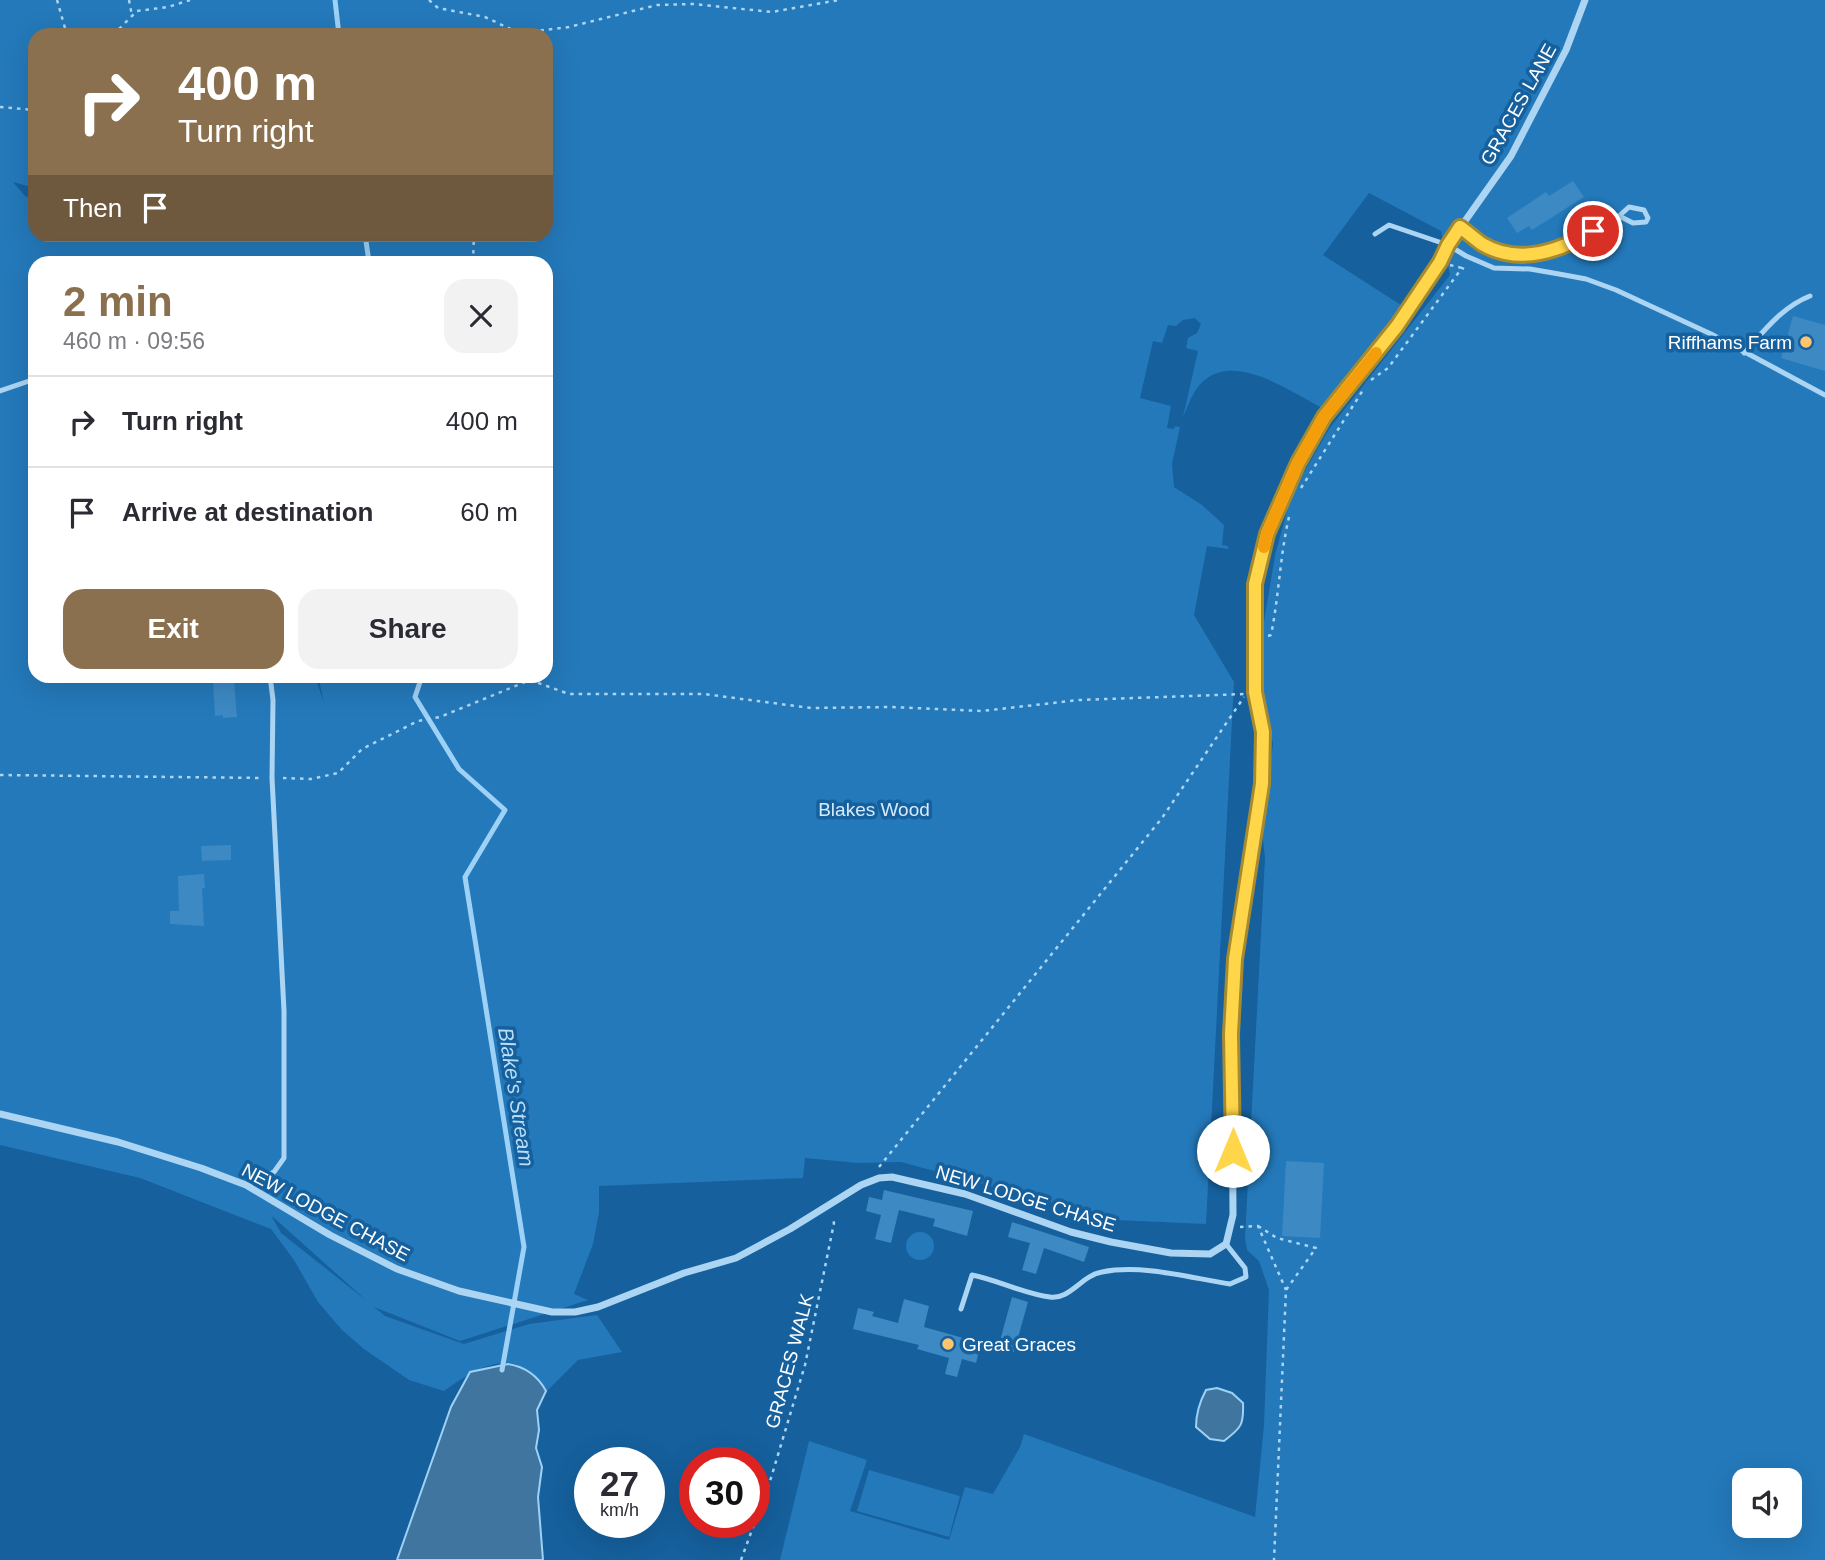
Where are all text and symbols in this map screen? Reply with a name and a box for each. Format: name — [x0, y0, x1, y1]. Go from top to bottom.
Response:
street label: GRACES LANE — [1476, 40, 1560, 168]
icon: right — [63, 56, 154, 147]
text: 400 m — [178, 56, 317, 110]
text: Turn right — [178, 113, 314, 149]
icon: arrive — [136, 189, 174, 227]
text: Then — [63, 193, 122, 223]
pin — [1563, 201, 1623, 261]
icon: arrive — [1574, 212, 1612, 250]
text: 2 min — [63, 278, 173, 325]
button: close — [444, 279, 518, 353]
text: 460 m · 09:56 — [63, 328, 205, 354]
place label: Riffhams Farm — [1668, 332, 1792, 353]
marker: Riffhams Farm — [1798, 334, 1814, 350]
icon: right — [63, 403, 101, 441]
text: Turn right — [122, 406, 243, 436]
text: 400 m — [446, 406, 518, 436]
icon: arrive — [63, 494, 101, 532]
text: Arrive at destination — [122, 497, 373, 527]
text: 60 m — [460, 497, 518, 527]
button: Exit — [63, 589, 284, 669]
button: Share — [298, 589, 518, 669]
park label: Blakes Wood — [818, 799, 930, 820]
water label: Blake's Stream — [494, 1026, 539, 1168]
position arrow — [1196, 1114, 1270, 1188]
street label: NEW LODGE CHASE — [238, 1159, 413, 1266]
street label: NEW LODGE CHASE — [933, 1161, 1118, 1236]
street label: GRACES WALK — [761, 1291, 818, 1431]
place label: Great Graces — [962, 1334, 1076, 1355]
marker: Great Graces — [940, 1336, 956, 1352]
speed limit sign: 30 — [679, 1447, 770, 1538]
text: 27 — [600, 1464, 639, 1503]
map controls — [1732, 1468, 1802, 1538]
button: sound — [1732, 1468, 1802, 1538]
text: km/h — [600, 1500, 639, 1520]

